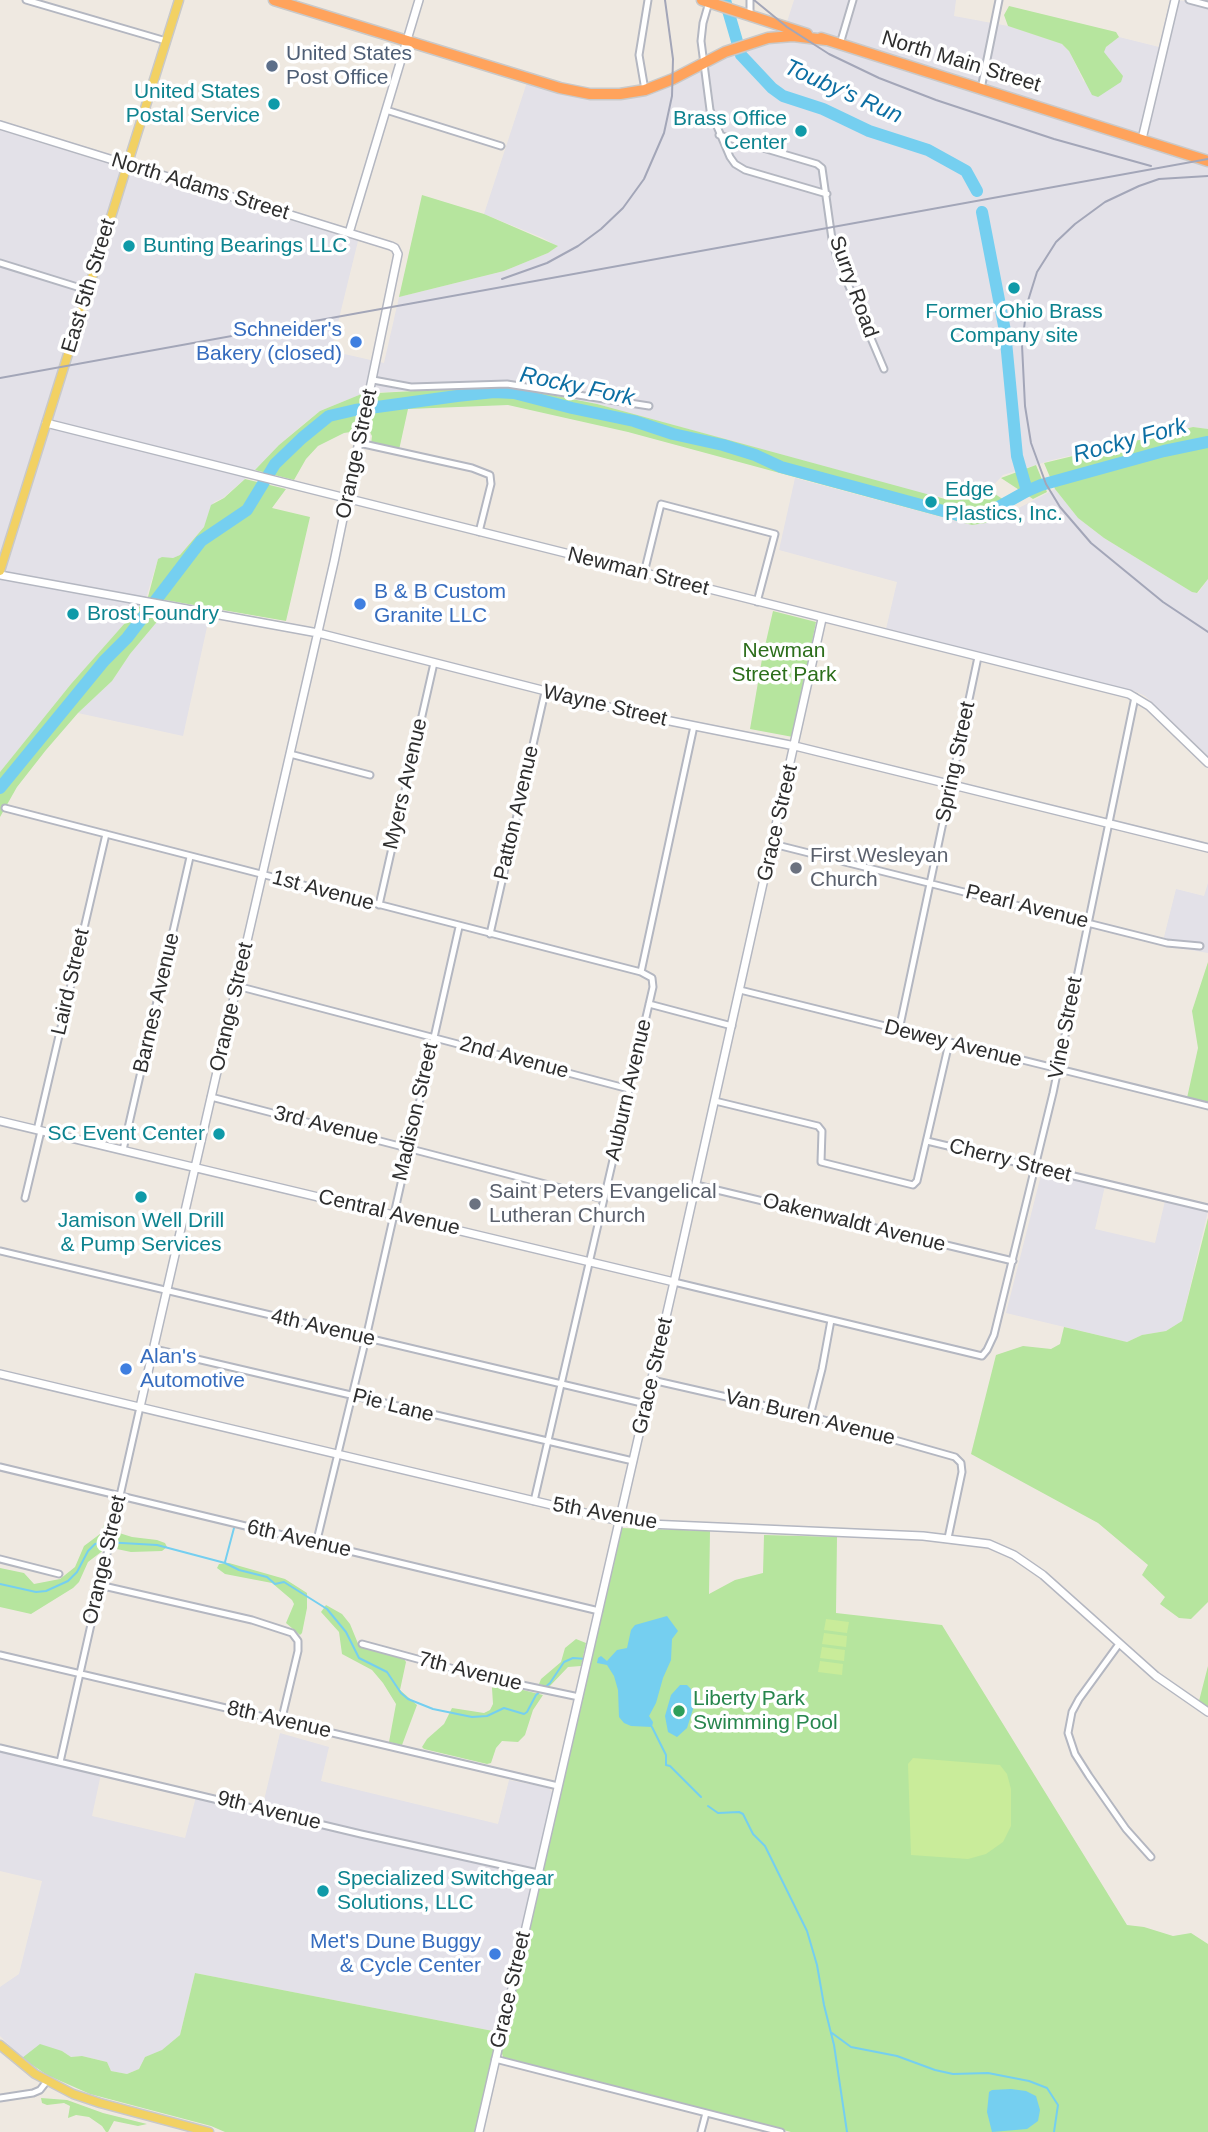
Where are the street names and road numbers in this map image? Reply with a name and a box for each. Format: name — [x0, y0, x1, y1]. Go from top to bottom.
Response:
street label: North Main Street — [879, 26, 1043, 98]
street label: North Adams Street — [108, 148, 292, 226]
street label: East 5th Street — [57, 216, 121, 356]
street label: Surry Road — [823, 233, 883, 341]
street label: Orange Street — [331, 387, 383, 521]
street label: Newman Street — [565, 542, 711, 602]
street label: Wayne Street — [541, 680, 669, 732]
street label: Spring Street — [931, 699, 981, 825]
street label: Myers Avenue — [379, 716, 433, 852]
street label: Patton Avenue — [489, 743, 545, 883]
street label: Grace Street — [752, 762, 804, 884]
street label: 1st Avenue — [269, 865, 377, 917]
street label: Pearl Avenue — [963, 880, 1091, 934]
street label: Laird Street — [47, 926, 95, 1038]
street label: Barnes Avenue — [129, 930, 185, 1076]
street label: Orange Street — [205, 940, 259, 1074]
street label: Vine Street — [1044, 975, 1088, 1081]
street label: Dewey Avenue — [882, 1015, 1024, 1073]
street label: Auburn Avenue — [600, 1017, 658, 1163]
street label: 2nd Avenue — [457, 1031, 571, 1085]
street label: Madison Street — [388, 1040, 444, 1184]
street label: 3rd Avenue — [271, 1101, 381, 1151]
street label: Cherry Street — [946, 1134, 1074, 1188]
street label: Central Avenue — [316, 1184, 462, 1242]
street label: Oakenwaldt Avenue — [760, 1188, 948, 1258]
street label: 4th Avenue — [269, 1304, 377, 1352]
street label: Grace Street — [627, 1315, 679, 1437]
street label: Pie Lane — [350, 1384, 436, 1428]
street label: Van Buren Avenue — [722, 1385, 898, 1451]
street label: 5th Avenue — [551, 1492, 659, 1536]
street label: Orange Street — [78, 1493, 132, 1627]
street label: 6th Avenue — [245, 1515, 353, 1563]
street label: 7th Avenue — [416, 1647, 524, 1697]
street label: 8th Avenue — [225, 1696, 333, 1744]
street label: 9th Avenue — [215, 1786, 323, 1836]
street label: Grace Street — [485, 1929, 537, 2051]

